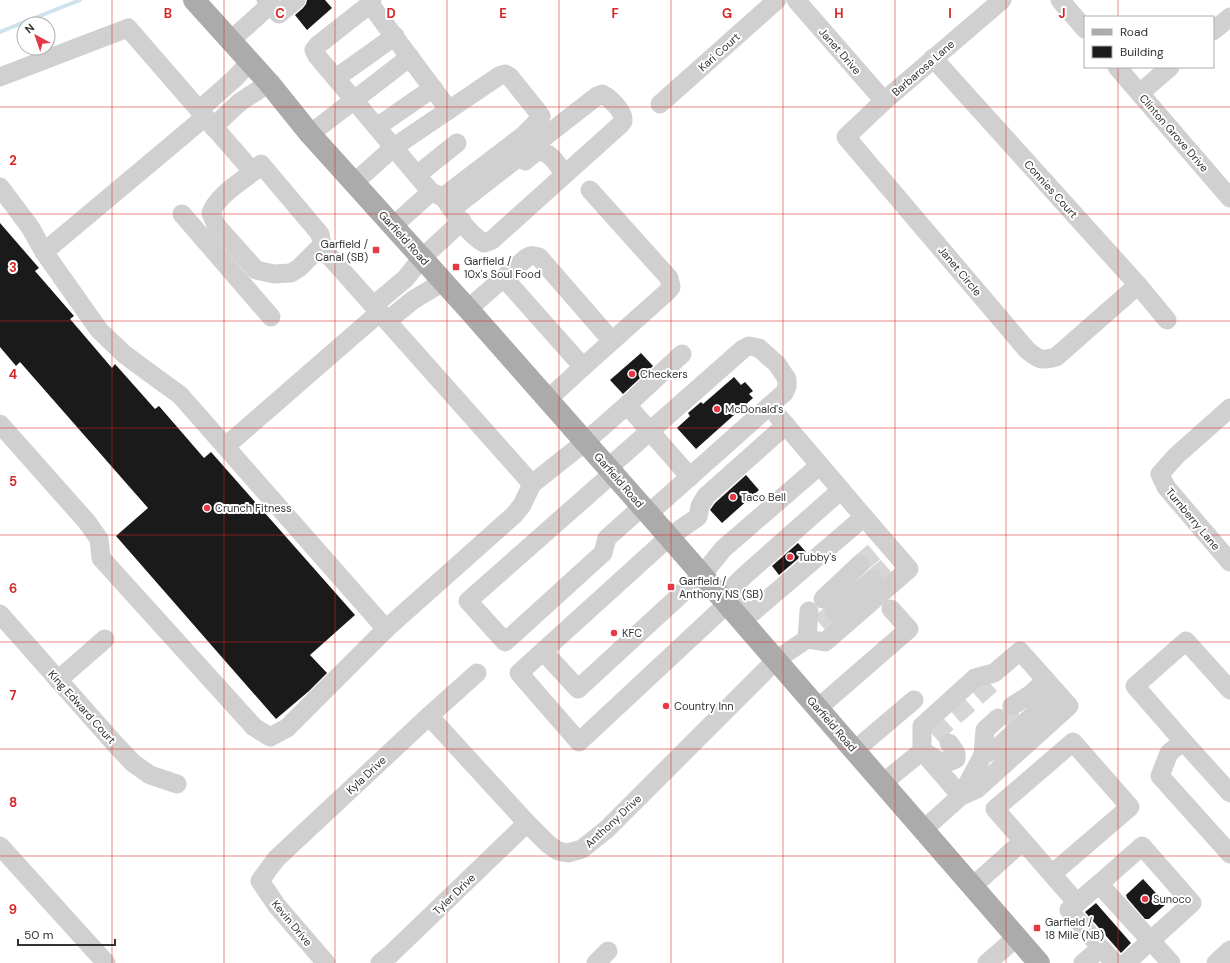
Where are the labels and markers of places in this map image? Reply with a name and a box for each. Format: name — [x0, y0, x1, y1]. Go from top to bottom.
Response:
place label: Garfield / Canal (SB) — [315, 237, 368, 264]
marker: Garfield / Canal (SB) — [371, 245, 381, 255]
place label: Garfield / 10x's Soul Food — [464, 254, 541, 281]
marker: Garfield / 10x's Soul Food — [451, 262, 461, 272]
place label: Checkers — [640, 367, 688, 381]
marker: Checkers — [627, 369, 637, 379]
place label: McDonald's — [725, 402, 784, 416]
marker: McDonald's — [712, 404, 722, 414]
place label: Taco Bell — [741, 490, 786, 504]
marker: Taco Bell — [728, 492, 738, 502]
place label: Crunch Fitness — [215, 501, 292, 515]
marker: Crunch Fitness — [202, 503, 212, 513]
place label: Tubby's — [798, 550, 837, 564]
marker: Tubby's — [785, 552, 795, 562]
place label: Garfield / Anthony NS (SB) — [679, 574, 763, 601]
marker: Garfield / Anthony NS (SB) — [666, 582, 676, 592]
place label: KFC — [622, 626, 642, 640]
marker: KFC — [609, 628, 619, 638]
place label: Country Inn — [674, 699, 734, 713]
marker: Country Inn — [661, 701, 671, 711]
place label: Sunoco — [1153, 892, 1191, 906]
marker: Sunoco — [1140, 894, 1150, 904]
place label: Garfield / 18 Mile (NB) — [1045, 915, 1104, 942]
marker: Garfield / 18 Mile (NB) — [1032, 923, 1042, 933]

